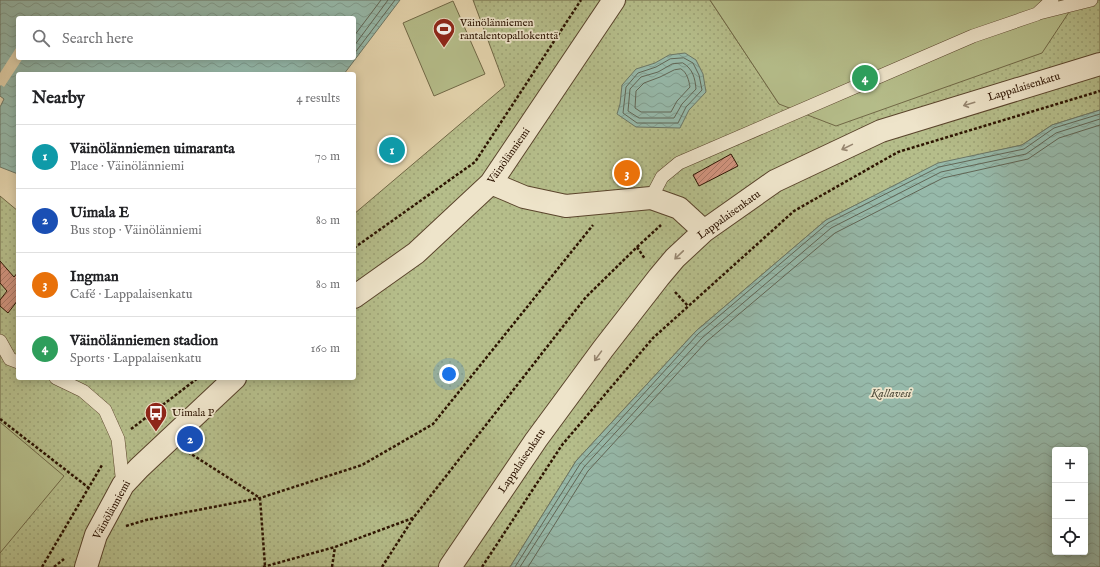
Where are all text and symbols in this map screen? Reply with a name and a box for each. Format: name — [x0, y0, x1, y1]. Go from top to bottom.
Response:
search box — [16, 16, 356, 60]
sports icon: Väinölänniemen rantalentopallokenttä — [431, 16, 457, 49]
place label: Väinölänniemen rantalentopallokenttä — [459, 16, 558, 43]
icon: search — [30, 27, 52, 49]
text: Search here — [62, 29, 133, 48]
pin: 4 — [852, 63, 878, 93]
street label: Lappalaisenkatu — [986, 69, 1062, 105]
text: Nearby — [32, 88, 85, 109]
text: 4 results — [296, 90, 340, 107]
one-way arrow — [963, 101, 976, 108]
street label: Väinölänniemi — [484, 125, 534, 188]
pin: 1 — [379, 135, 405, 165]
text: Väinölänniemen uimaranta — [70, 139, 235, 158]
one-way arrow — [841, 144, 853, 151]
text: 1 — [43, 148, 47, 165]
text: 70 m — [315, 148, 340, 165]
text: Place · Väinölänniemi — [70, 158, 184, 175]
pin: 3 — [614, 158, 640, 188]
street label: Lappalaisenkatu — [695, 187, 764, 243]
text: Uimala E — [70, 203, 129, 222]
text: 2 — [42, 212, 48, 229]
text: 80 m — [316, 212, 340, 229]
text: Bus stop · Väinölänniemi — [70, 222, 202, 239]
one-way arrow — [674, 250, 685, 259]
text: Ingman — [70, 267, 119, 286]
text: 3 — [43, 276, 47, 293]
text: 80 m — [316, 276, 340, 293]
text: Café · Lappalaisenkatu — [70, 286, 193, 303]
text: Väinölänniemen stadion — [70, 331, 218, 350]
text: 4 — [42, 340, 48, 357]
text: 160 m — [310, 340, 340, 357]
text: Sports · Lappalaisenkatu — [70, 350, 202, 367]
one-way arrow — [594, 350, 602, 361]
your location — [439, 364, 459, 384]
water label: Kallavesi — [870, 386, 913, 401]
bus stop icon: Uimala P — [143, 400, 169, 433]
place label: Uimala P — [172, 406, 215, 420]
pin: 2 — [177, 424, 203, 454]
street label: Lappalaisenkatu — [495, 426, 549, 496]
map controls — [1052, 447, 1088, 555]
button: + — [1052, 447, 1088, 483]
street label: Väinölänniemi — [90, 478, 134, 543]
button: − — [1052, 483, 1088, 519]
button: locate — [1052, 519, 1088, 555]

